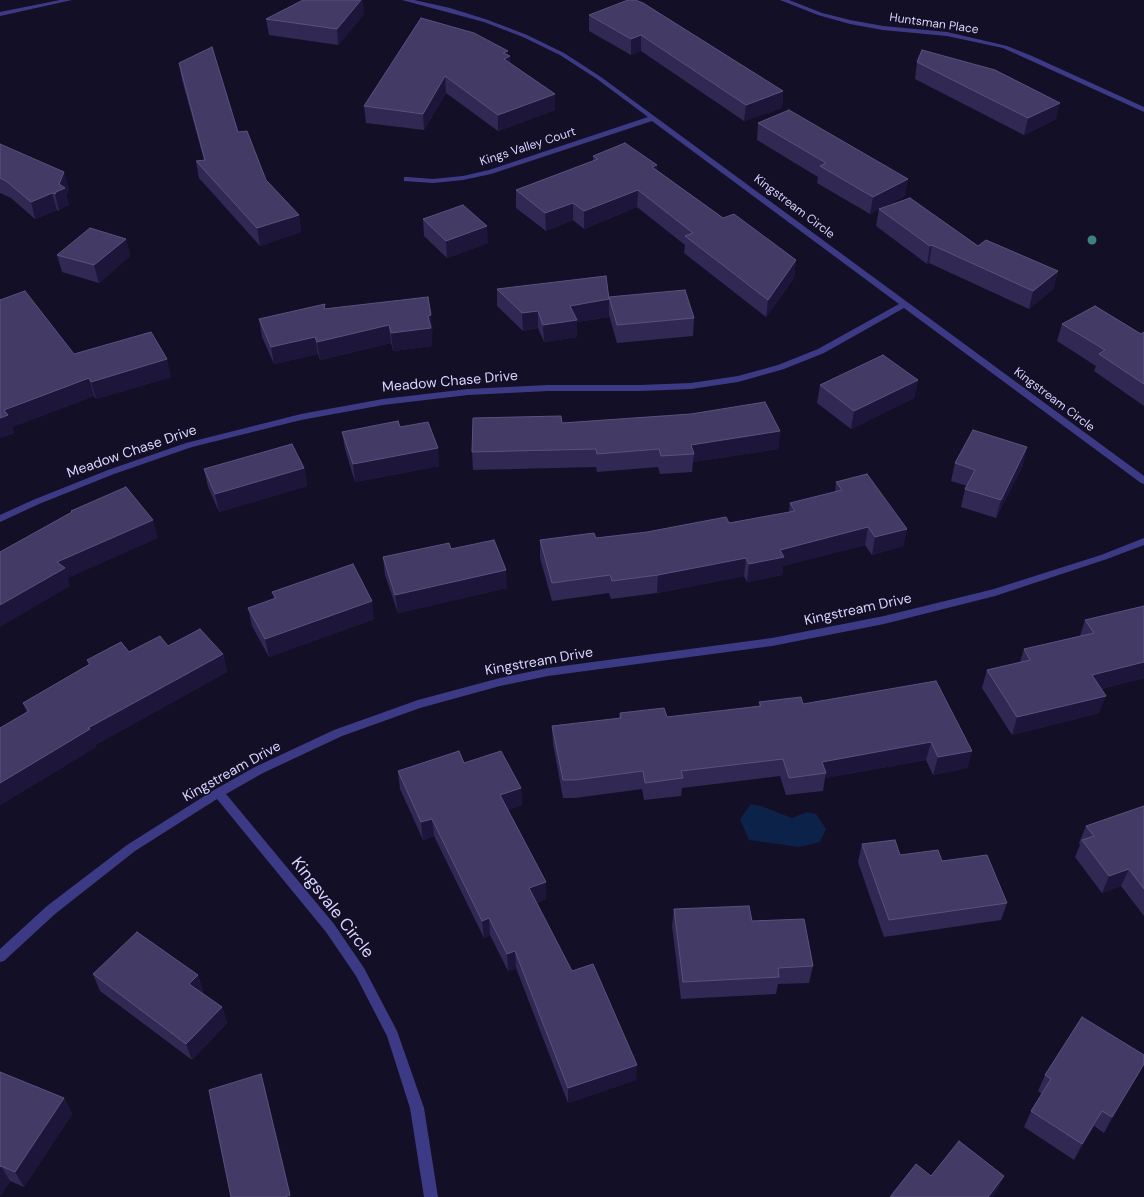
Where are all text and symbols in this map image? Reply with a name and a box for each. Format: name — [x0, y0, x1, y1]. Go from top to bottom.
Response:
street label: Huntsman Place — [889, 11, 979, 37]
street label: Kings Valley Court — [478, 125, 578, 169]
street label: Kingstream Circle — [751, 172, 837, 242]
street label: Kingstream Circle — [1011, 365, 1097, 435]
street label: Meadow Chase Drive — [381, 368, 519, 396]
street label: Meadow Chase Drive — [65, 422, 199, 482]
street label: Kingstream Drive — [803, 590, 913, 630]
street label: Kingstream Drive — [484, 644, 594, 680]
street label: Kingstream Drive — [180, 738, 284, 806]
street label: Kingsvale Circle — [286, 853, 378, 963]

